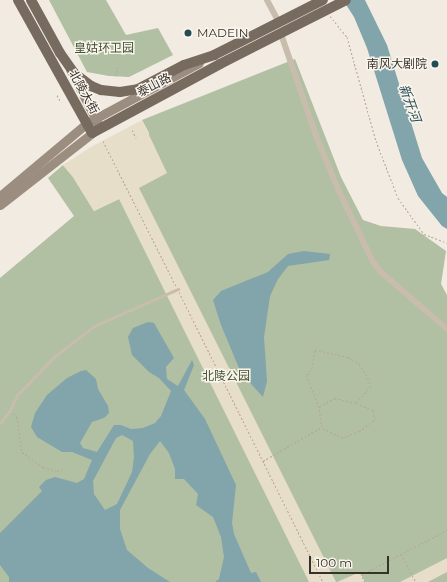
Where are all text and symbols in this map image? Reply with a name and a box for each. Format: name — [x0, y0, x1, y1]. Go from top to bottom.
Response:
place label: MADEIN — [197, 26, 248, 40]
marker: MADEIN — [182, 27, 194, 39]
park label: 皇姑环卫园 — [74, 41, 134, 55]
place label: 南风大剧院 — [367, 57, 427, 71]
marker: 南风大剧院 — [430, 59, 440, 69]
street label: 北陵大街 — [66, 68, 102, 116]
street label: 泰山路 — [135, 70, 173, 100]
water label: 新开河 — [396, 82, 424, 124]
park label: 北陵公园 — [202, 369, 250, 383]
scale bar — [311, 548, 391, 574]
text: 100 m — [316, 555, 352, 570]

